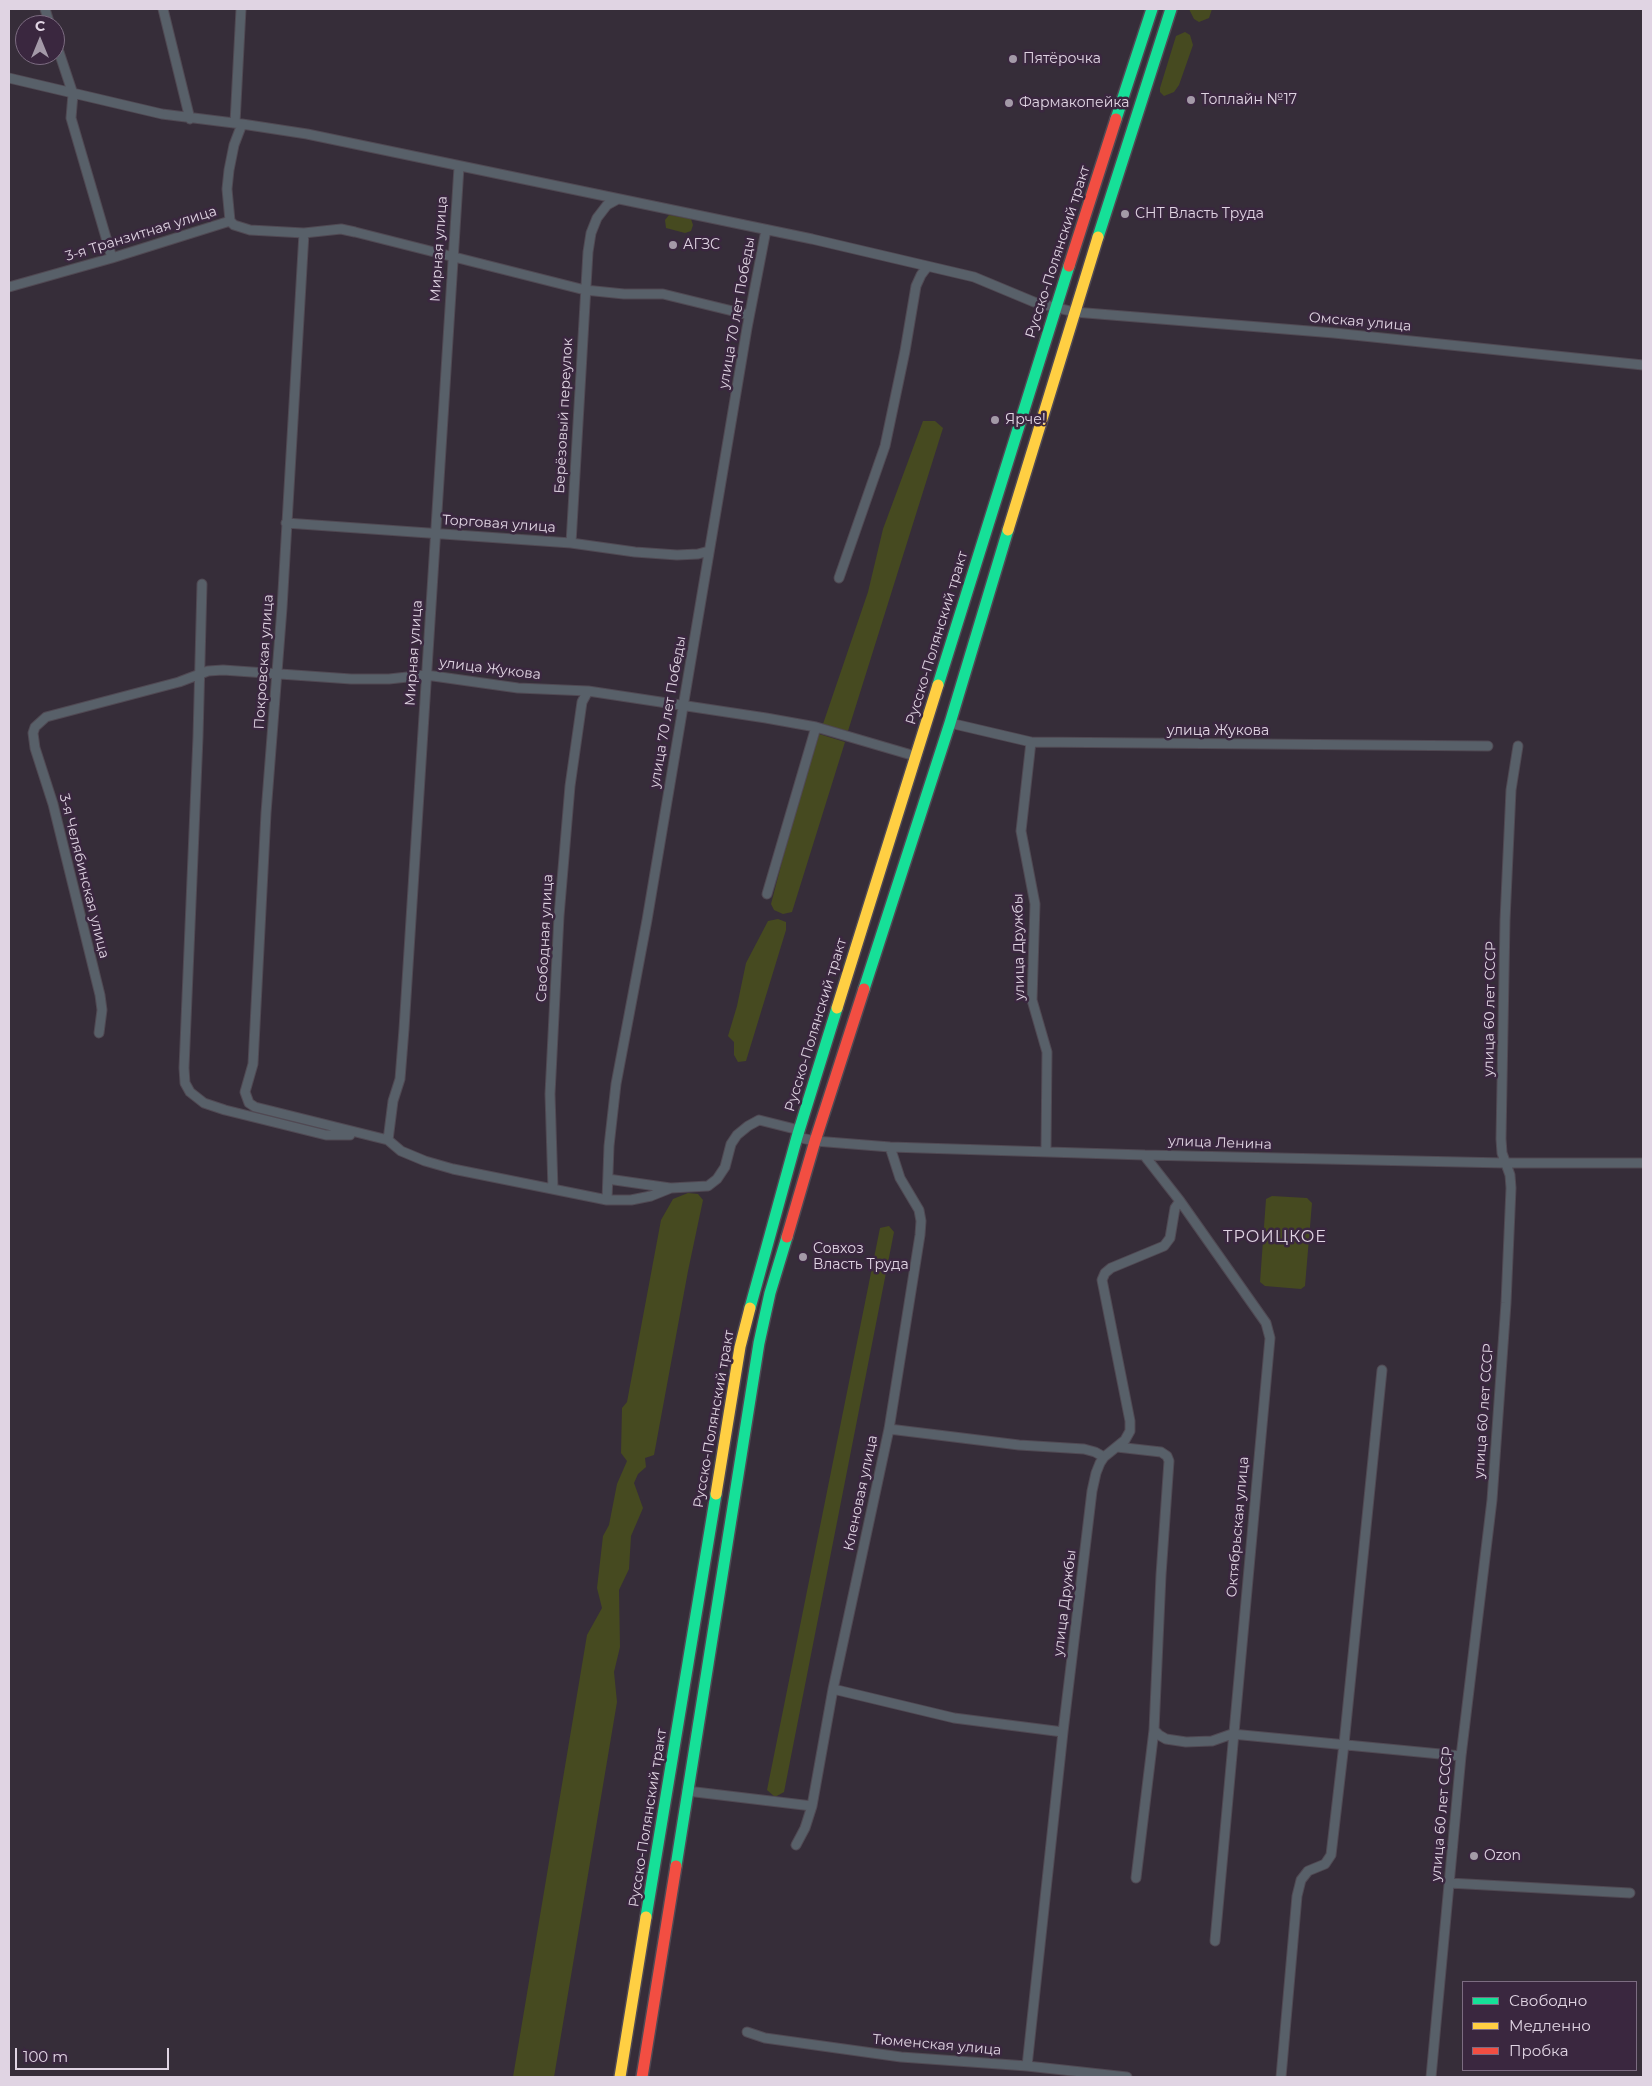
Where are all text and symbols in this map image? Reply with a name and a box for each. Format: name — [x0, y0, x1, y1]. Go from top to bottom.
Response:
north arrow — [15, 15, 65, 65]
text: С — [35, 17, 45, 35]
place label: Пятёрочка — [1023, 51, 1101, 67]
marker: Пятёрочка — [1007, 53, 1019, 65]
place label: Топлайн №17 — [1201, 92, 1297, 108]
marker: Топлайн №17 — [1185, 94, 1197, 106]
place label: Фармакопейка — [1019, 95, 1129, 111]
marker: Фармакопейка — [1003, 97, 1015, 109]
street label: Русско-Полянский тракт — [1022, 164, 1094, 340]
street label: Мирная улица — [427, 195, 451, 303]
street label: 3-я Транзитная улица — [63, 203, 219, 265]
place label: СНТ Власть Труда — [1135, 206, 1264, 222]
marker: СНТ Власть Труда — [1119, 208, 1131, 220]
street label: улица 70 лет Победы — [715, 236, 759, 390]
place label: АГЗС — [683, 237, 720, 253]
marker: АГЗС — [667, 239, 679, 251]
street label: Омская улица — [1308, 309, 1412, 335]
street label: Берёзовый переулок — [552, 338, 576, 494]
place label: Ярче! — [1005, 412, 1046, 428]
marker: Ярче! — [989, 414, 1001, 426]
street label: Торговая улица — [442, 512, 556, 536]
street label: Русско-Полянский тракт — [903, 549, 971, 727]
street label: Покровская улица — [251, 594, 277, 730]
street label: Мирная улица — [402, 599, 426, 707]
street label: улица 70 лет Победы — [646, 635, 690, 789]
street label: улица Жукова — [438, 654, 542, 684]
street label: улица Жукова — [1167, 723, 1269, 739]
street label: 3-я Челябинская улица — [55, 792, 113, 960]
street label: Свободная улица — [533, 874, 557, 1002]
street label: улица Дружбы — [1010, 893, 1028, 1001]
street label: Русско-Полянский тракт — [782, 936, 850, 1114]
street label: улица 60 лет СССР — [1480, 941, 1500, 1077]
street label: улица Ленина — [1168, 1133, 1272, 1153]
district label: ТРОИЦКОЕ — [1222, 1227, 1328, 1247]
place label: Совхоз Власть Труда — [813, 1241, 909, 1274]
marker: Совхоз Власть Труда — [797, 1251, 809, 1263]
street label: Русско-Полянский тракт — [690, 1329, 738, 1509]
street label: улица 60 лет СССР — [1471, 1343, 1497, 1479]
street label: Кленовая улица — [841, 1434, 881, 1552]
street label: Октябрьская улица — [1223, 1456, 1253, 1598]
street label: улица Дружбы — [1050, 1549, 1080, 1657]
street label: Русско-Полянский тракт — [626, 1728, 670, 1908]
street label: улица 60 лет СССР — [1428, 1746, 1456, 1882]
place label: Ozon — [1484, 1848, 1521, 1864]
marker: Ozon — [1468, 1850, 1480, 1862]
legend — [1462, 1981, 1637, 2071]
text: Свободно — [1509, 1991, 1587, 2010]
text: Медленно — [1509, 2016, 1591, 2035]
street label: Тюменская улица — [872, 2031, 1002, 2059]
scale bar — [18, 2038, 171, 2070]
text: Пробка — [1509, 2041, 1568, 2060]
text: 100 m — [23, 2047, 68, 2066]

